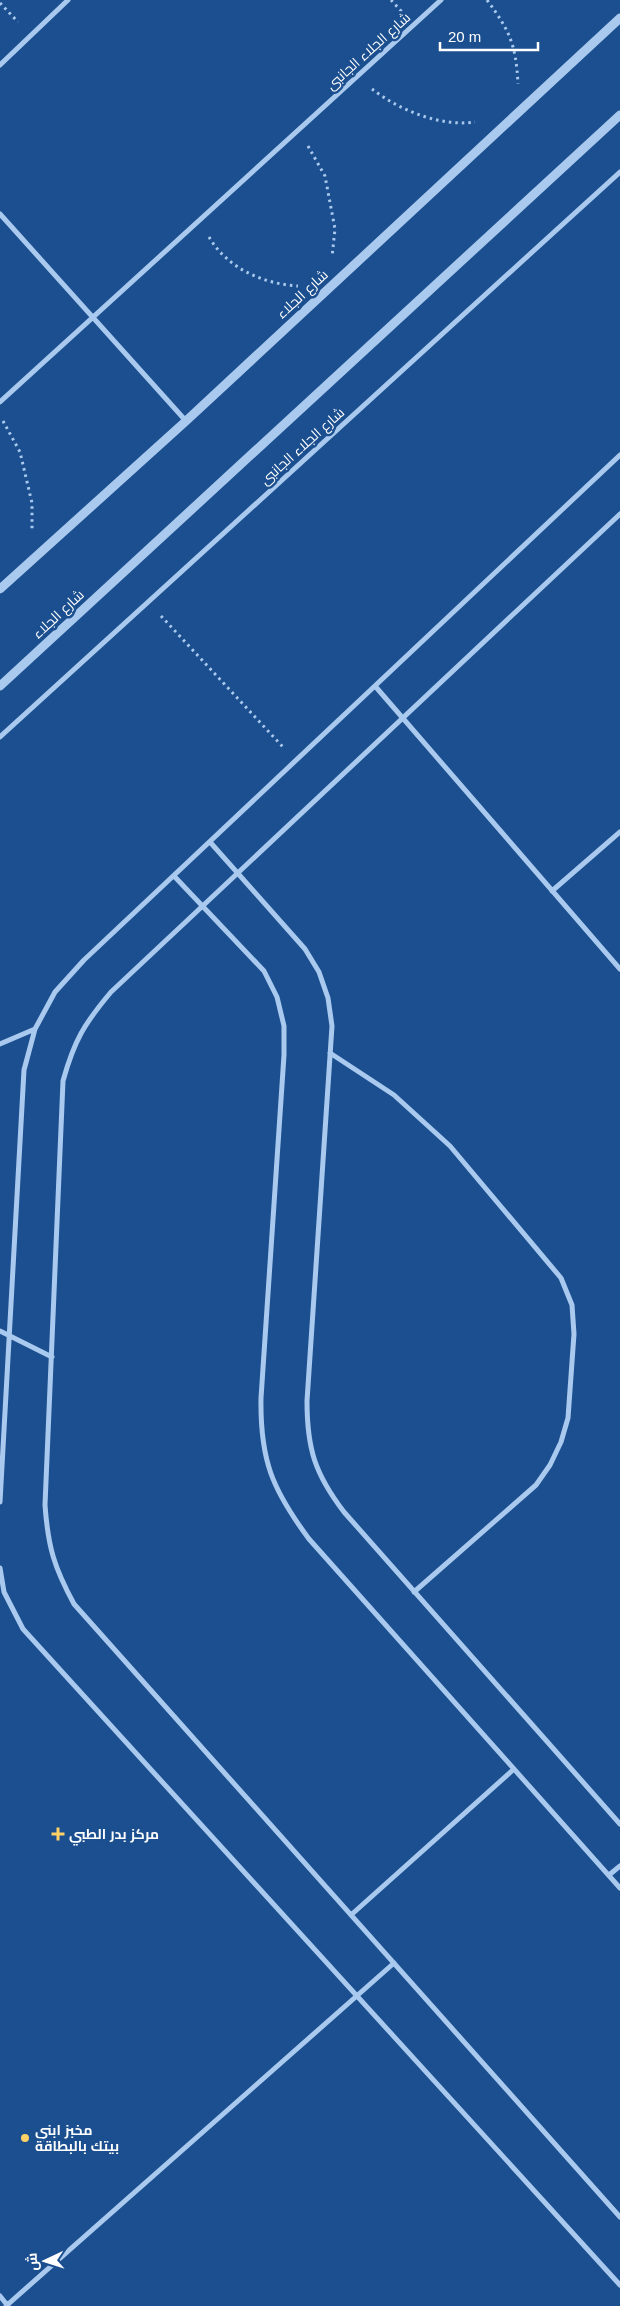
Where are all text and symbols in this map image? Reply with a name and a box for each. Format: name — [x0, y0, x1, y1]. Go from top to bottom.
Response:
street label: شارع الجلاء الجانبى — [323, 9, 414, 94]
scale bar — [440, 20, 538, 52]
text: 20 m — [448, 28, 481, 45]
street label: شارع الجلاء — [273, 266, 332, 322]
street label: شارع الجلاء الجانبى — [257, 404, 348, 489]
street label: شارع الجلاء — [29, 586, 88, 642]
place label: مركز بدر الطبي — [69, 1826, 159, 1846]
marker: مركز بدر الطبي — [51, 1827, 65, 1841]
place label: مخبز ابني بيتك بالبطاقة — [35, 2122, 119, 2154]
marker: مخبز ابني بيتك بالبطاقة — [19, 2132, 31, 2144]
north arrow — [20, 2236, 70, 2286]
text: ش — [23, 2252, 42, 2271]

